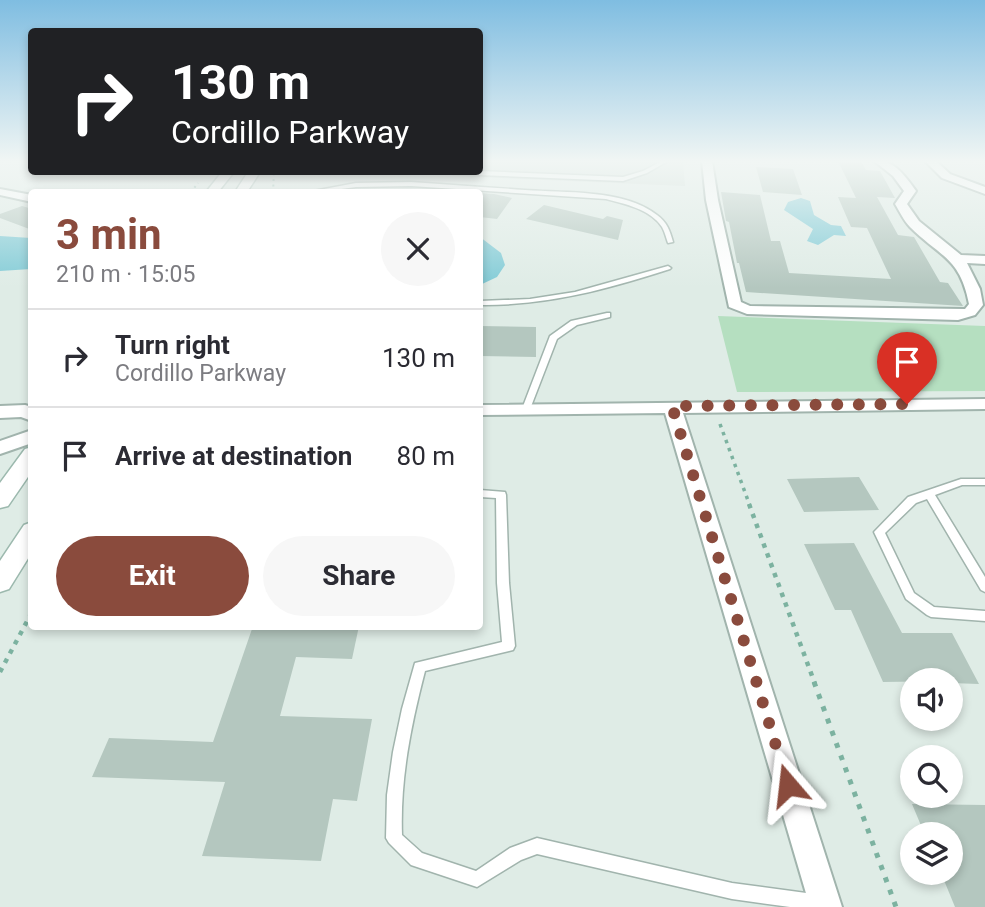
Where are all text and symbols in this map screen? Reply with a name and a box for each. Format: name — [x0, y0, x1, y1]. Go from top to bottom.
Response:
text: 130 m — [171, 54, 310, 111]
icon: right — [56, 56, 147, 147]
text: Cordillo Parkway — [171, 113, 409, 151]
text: 3 min — [56, 210, 162, 259]
button: close — [381, 212, 455, 286]
text: 210 m · 15:05 — [56, 261, 195, 288]
text: Turn right — [115, 330, 230, 360]
pin — [877, 332, 937, 404]
icon: right — [56, 339, 94, 377]
text: 130 m — [382, 343, 455, 373]
icon: arrive — [888, 343, 926, 381]
text: Cordillo Parkway — [115, 360, 286, 387]
icon: arrive — [56, 437, 94, 475]
text: Arrive at destination — [115, 441, 352, 471]
text: 80 m — [397, 441, 455, 471]
button: Exit — [56, 536, 249, 616]
button: Share — [263, 536, 455, 616]
map controls — [900, 668, 963, 885]
button: sound — [900, 668, 963, 731]
button: search — [900, 745, 963, 808]
position arrow — [751, 748, 825, 822]
button: layers — [900, 822, 963, 885]

